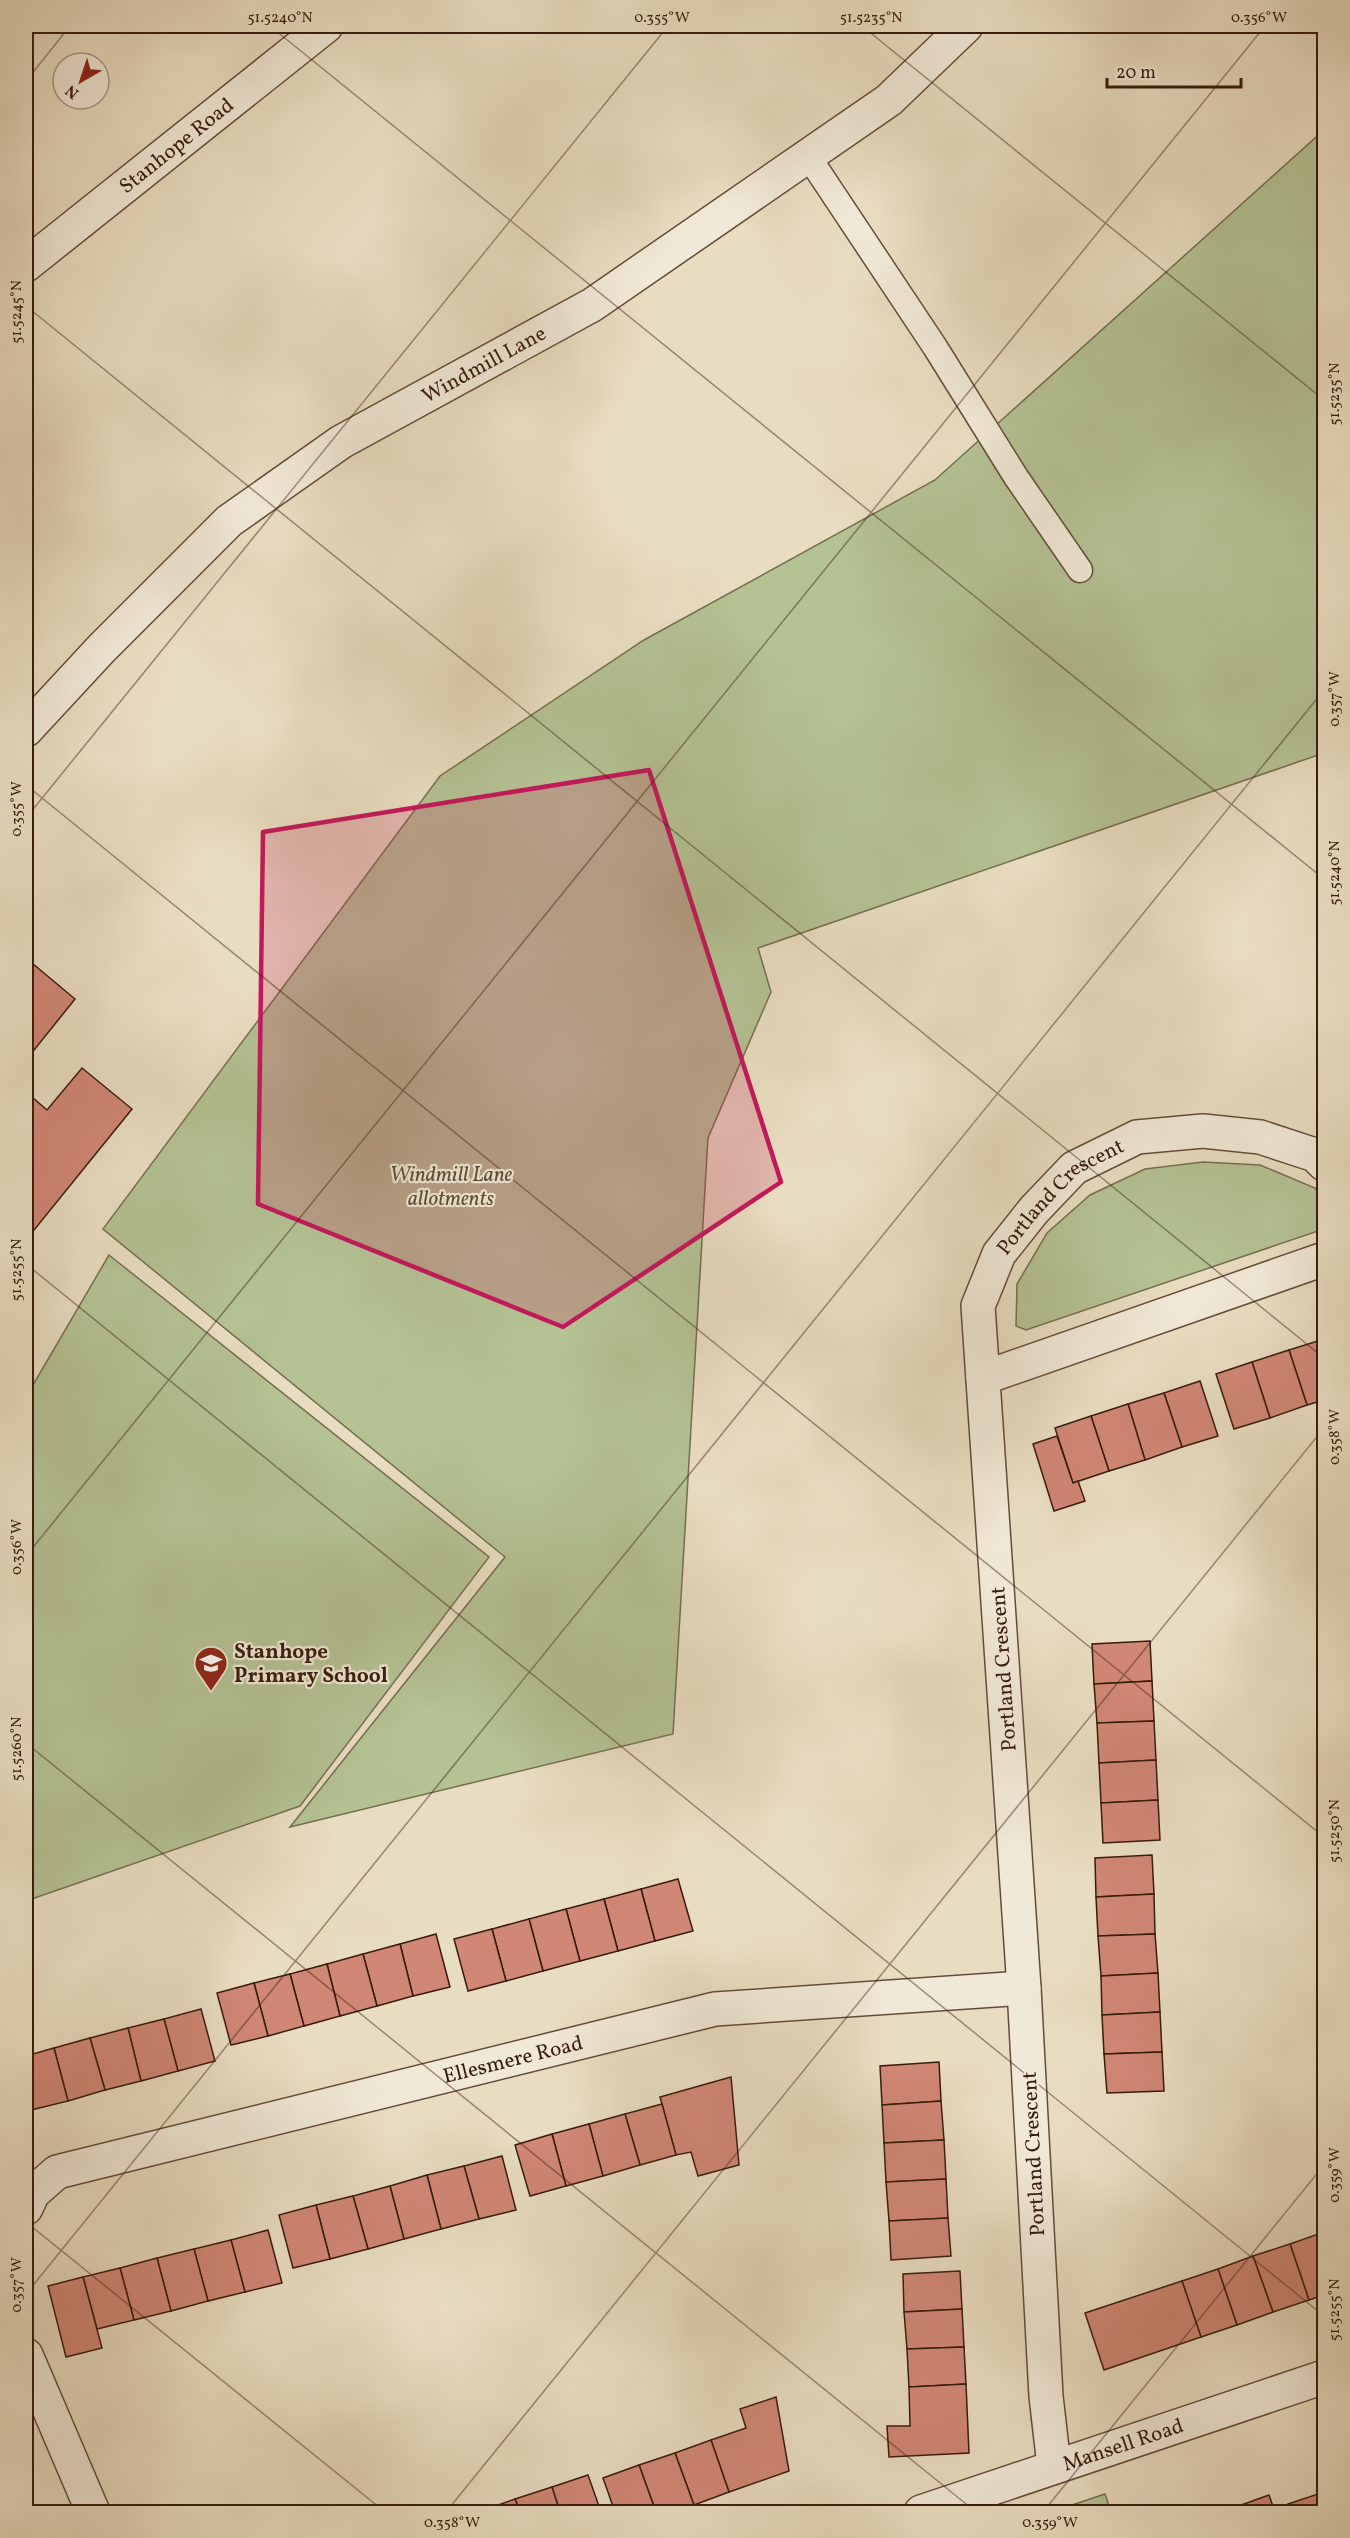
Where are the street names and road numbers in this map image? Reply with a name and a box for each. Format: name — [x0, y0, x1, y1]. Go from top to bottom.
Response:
street label: Stanhope Road — [114, 92, 241, 201]
street label: Windmill Lane — [417, 320, 552, 411]
street label: Portland Crescent — [990, 1133, 1129, 1262]
street label: Portland Crescent — [984, 1586, 1025, 1752]
street label: Ellesmere Road — [440, 2029, 586, 2092]
street label: Portland Crescent — [1016, 2071, 1053, 2237]
street label: Mansell Road — [1059, 2412, 1188, 2479]

